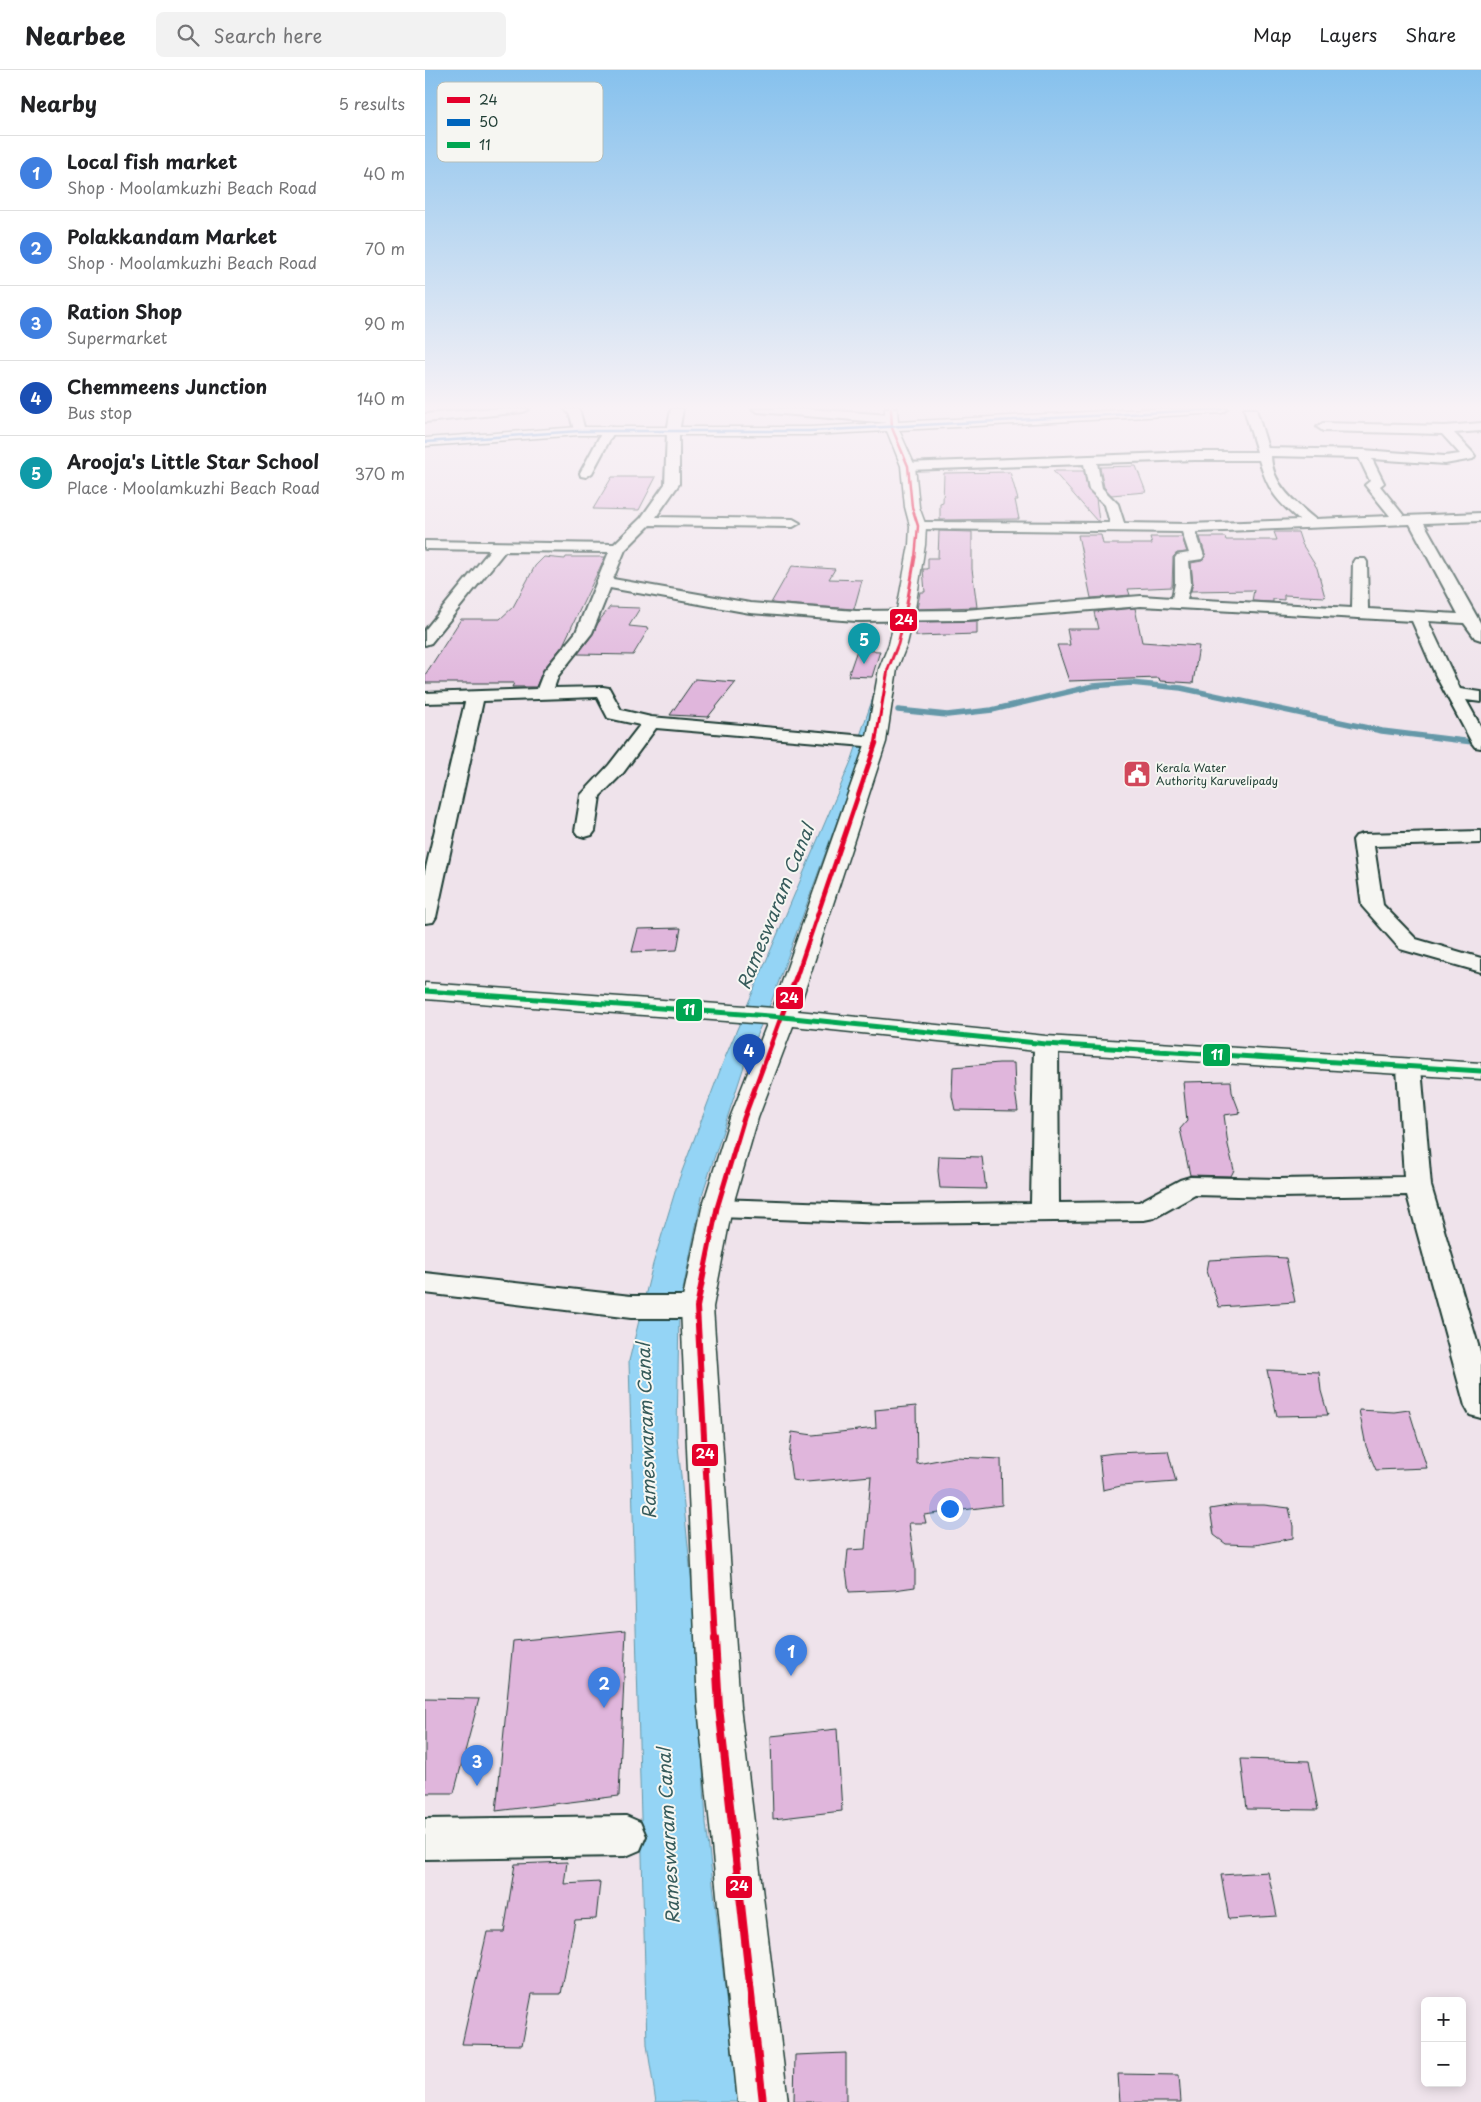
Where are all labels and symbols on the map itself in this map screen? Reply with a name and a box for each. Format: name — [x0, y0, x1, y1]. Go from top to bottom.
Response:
legend — [437, 82, 603, 162]
text: 24 — [479, 89, 498, 110]
text: 50 — [479, 111, 498, 132]
text: 11 — [479, 134, 491, 155]
line badge: 24 — [889, 608, 918, 632]
text: 24 — [895, 609, 914, 630]
pin: 5 — [848, 623, 880, 664]
public building icon: Kerala Water Authority Karuvelipady — [1122, 759, 1152, 789]
place label: Kerala Water Authority Karuvelipady — [1156, 759, 1278, 789]
water label: Rameswaram Canal — [729, 817, 821, 993]
line badge: 24 — [775, 986, 804, 1010]
text: 24 — [780, 987, 799, 1008]
line badge: 11 — [675, 998, 703, 1022]
text: 11 — [683, 999, 695, 1020]
pin: 4 — [733, 1034, 765, 1075]
line badge: 11 — [1202, 1043, 1231, 1067]
text: 11 — [1211, 1044, 1223, 1065]
water label: Rameswaram Canal — [629, 1340, 662, 1519]
line badge: 24 — [691, 1443, 719, 1467]
text: 24 — [696, 1443, 715, 1464]
your location — [937, 1496, 963, 1522]
pin: 1 — [775, 1635, 807, 1676]
pin: 2 — [588, 1667, 620, 1708]
pin: 3 — [461, 1745, 493, 1786]
water label: Rameswaram Canal — [649, 1745, 686, 1925]
line badge: 24 — [725, 1875, 753, 1899]
text: 24 — [730, 1875, 749, 1896]

